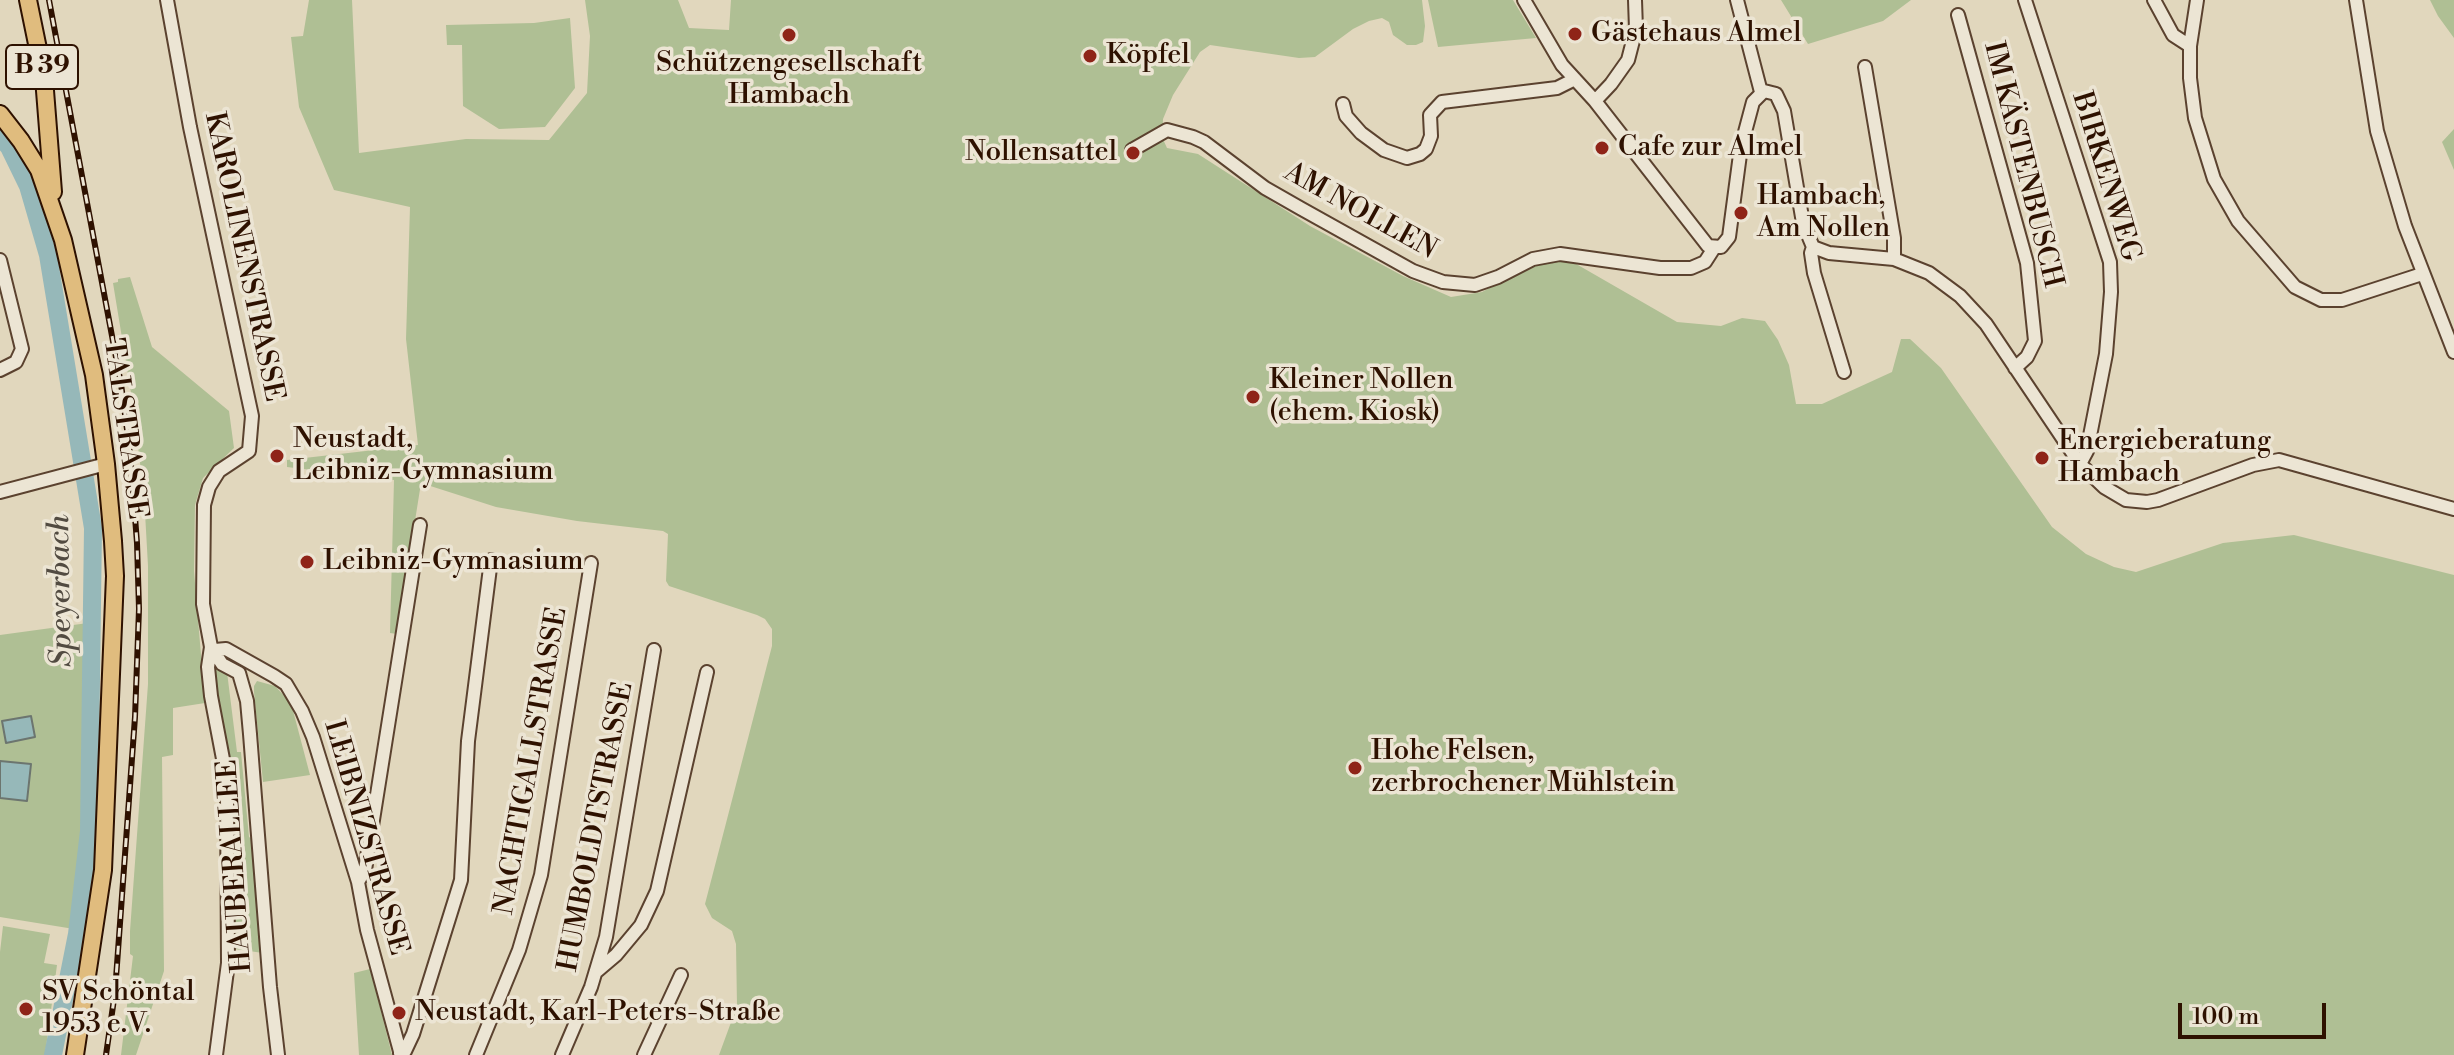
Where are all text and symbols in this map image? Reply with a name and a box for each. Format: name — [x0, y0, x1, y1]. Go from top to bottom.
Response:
place label: Gästehaus Almel — [1591, 17, 1801, 51]
marker: Gästehaus Almel — [1566, 25, 1584, 43]
marker: Schützengesellschaft Hambach — [780, 26, 798, 44]
street label: IM KÄSTENBUSCH — [1975, 38, 2069, 292]
place label: Köpfel — [1106, 39, 1190, 73]
road number: B 39 — [6, 45, 78, 89]
place label: Schützengesellschaft Hambach — [656, 47, 922, 113]
marker: Köpfel — [1081, 47, 1099, 65]
street label: BIRKENWEG — [2063, 88, 2147, 266]
street label: KAROLINENSTRASSE — [196, 109, 290, 405]
place label: Cafe zur Almel — [1618, 131, 1803, 165]
place label: Nollensattel — [965, 136, 1117, 170]
marker: Cafe zur Almel — [1593, 139, 1611, 157]
marker: Nollensattel — [1124, 144, 1142, 162]
street label: AM NOLLEN — [1278, 156, 1442, 268]
place label: Hambach, Am Nollen — [1757, 180, 1890, 246]
marker: Hambach, Am Nollen — [1732, 204, 1750, 222]
street label: TALSTRASSE — [95, 336, 153, 522]
place label: Kleiner Nollen (ehem. Kiosk) — [1269, 364, 1453, 430]
marker: Kleiner Nollen (ehem. Kiosk) — [1244, 388, 1262, 406]
place label: Neustadt, Leibniz-Gymnasium — [293, 423, 554, 489]
place label: Energieberatung Hambach — [2058, 425, 2271, 491]
marker: Neustadt, Leibniz-Gymnasium — [268, 447, 286, 465]
marker: Energieberatung Hambach — [2033, 449, 2051, 467]
water label: Speyerbach — [43, 515, 81, 667]
place label: Leibniz-Gymnasium — [323, 545, 584, 579]
marker: Leibniz-Gymnasium — [298, 553, 316, 571]
street label: NACHTIGALLSTRASSE — [488, 604, 576, 918]
street label: HUMBOLDTSTRASSE — [552, 679, 642, 975]
street label: LEIBNIZSTRASSE — [315, 717, 415, 959]
place label: Hohe Felsen, zerbrochener Mühlstein — [1371, 735, 1675, 801]
street label: HAUBERALLEE — [212, 758, 260, 974]
marker: Hohe Felsen, zerbrochener Mühlstein — [1346, 759, 1364, 777]
place label: SV Schöntal 1953 e.V. — [42, 976, 195, 1042]
scale bar — [2182, 987, 2330, 1037]
place label: Neustadt, Karl-Peters-Straße — [415, 996, 781, 1030]
marker: SV Schöntal 1953 e.V. — [17, 1000, 35, 1018]
text: 100 m — [2192, 1002, 2259, 1032]
marker: Neustadt, Karl-Peters-Straße — [390, 1004, 408, 1022]

